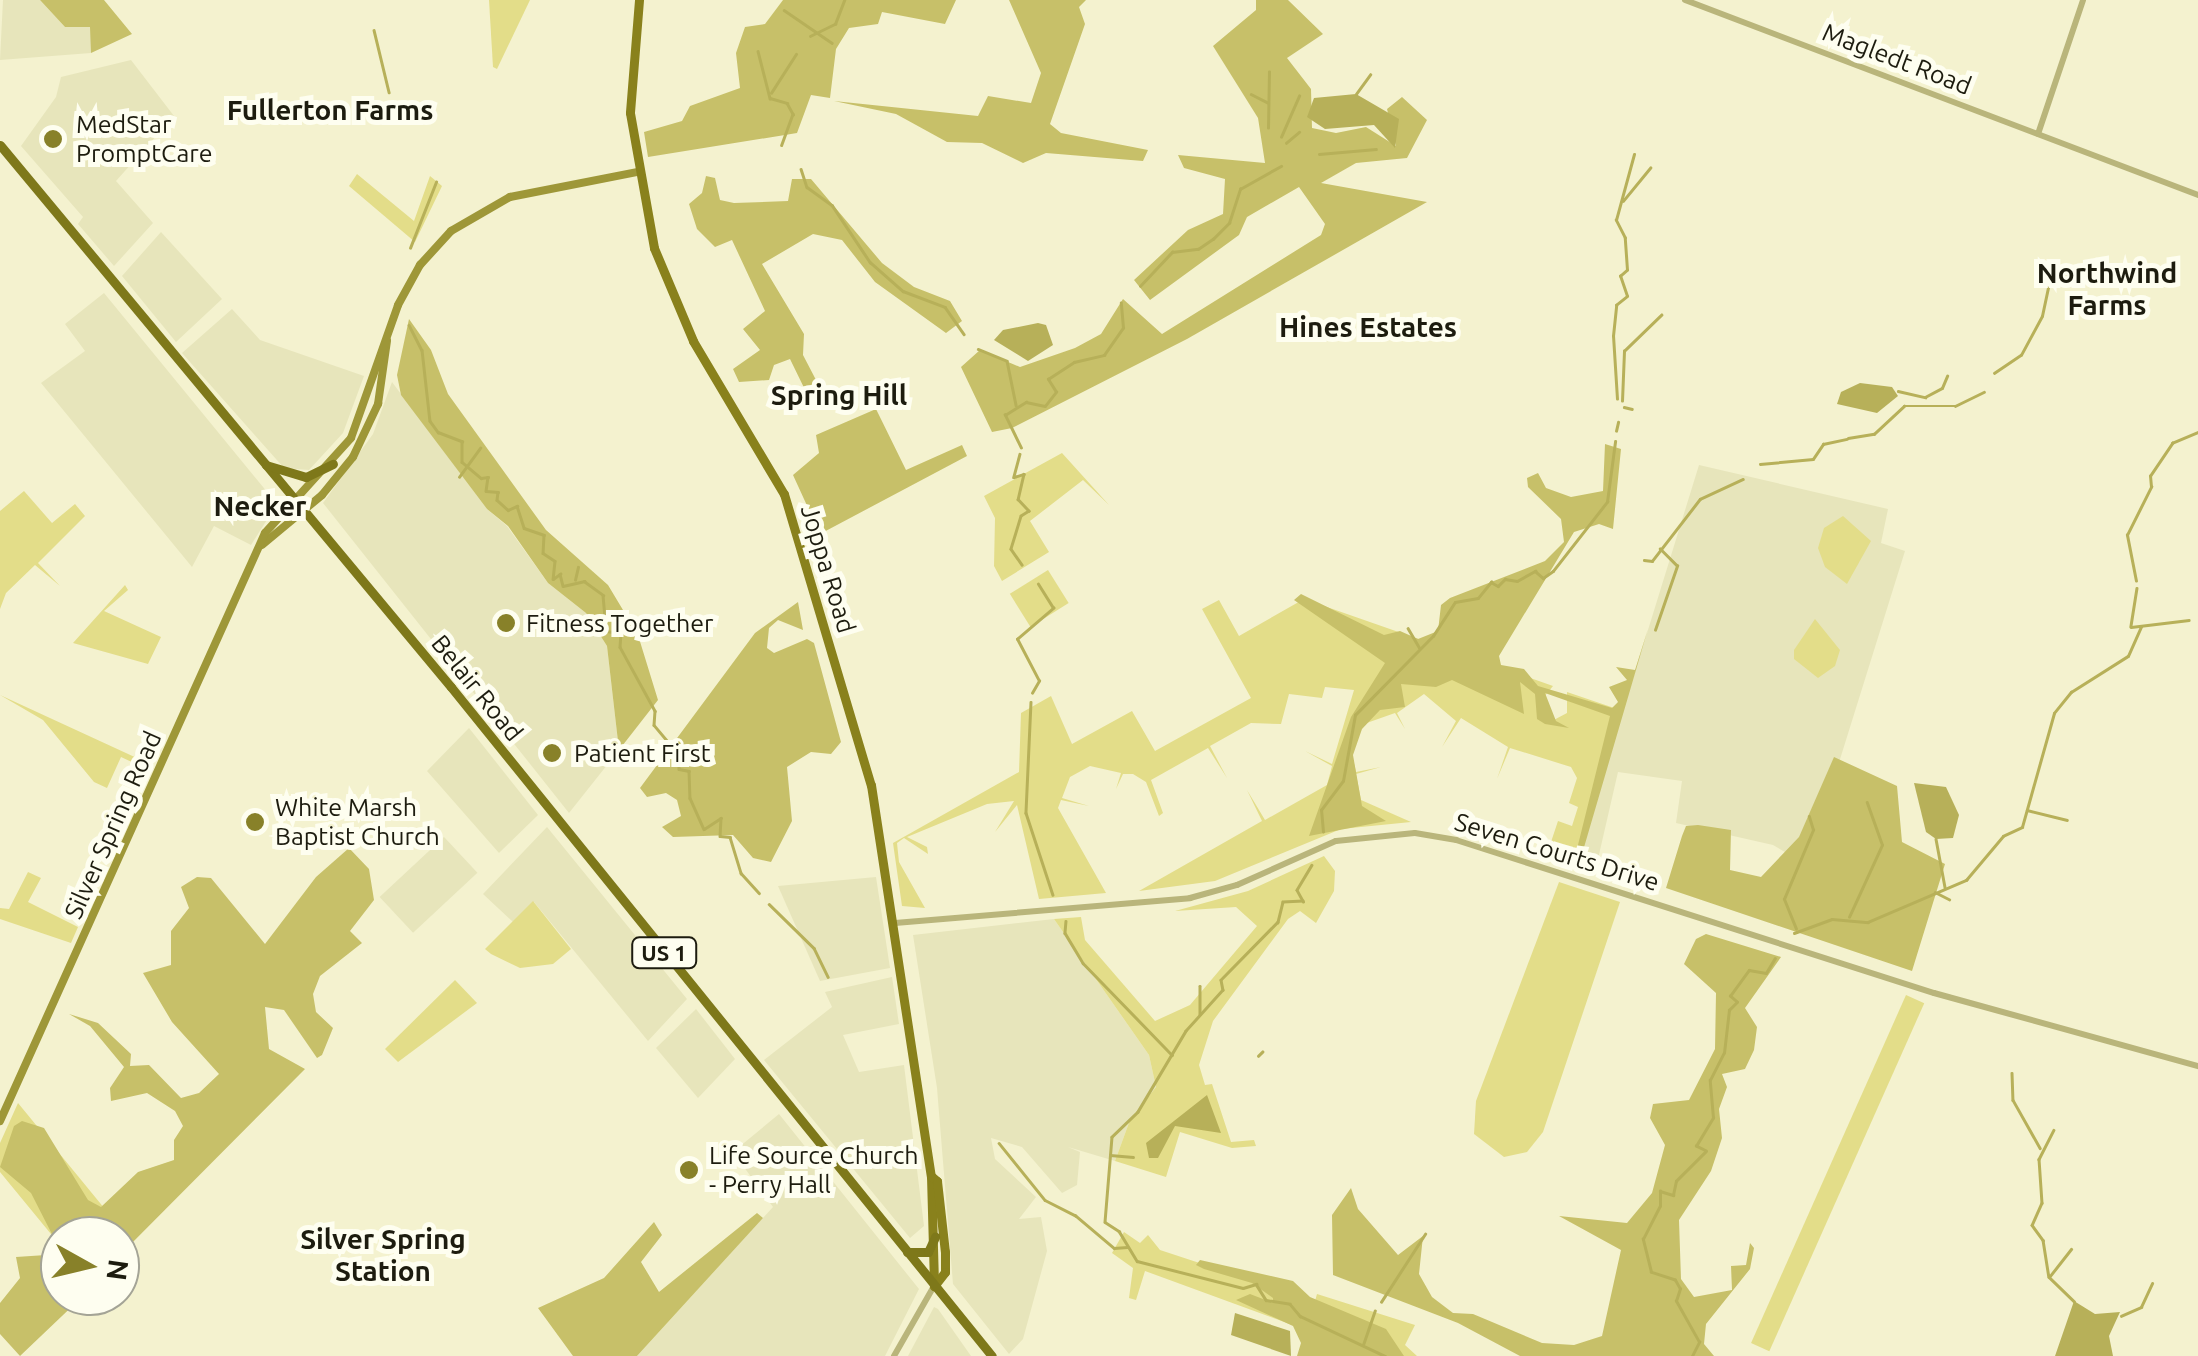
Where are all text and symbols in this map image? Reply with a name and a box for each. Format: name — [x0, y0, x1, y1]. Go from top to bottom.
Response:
street label: Magledt Road — [1818, 17, 1976, 101]
district label: Fullerton Farms — [227, 93, 433, 127]
place label: MedStar PromptCare — [76, 110, 212, 169]
marker: MedStar PromptCare — [40, 126, 66, 152]
district label: Northwind Farms — [2037, 256, 2177, 322]
district label: Hines Estates — [1279, 310, 1457, 344]
district label: Spring Hill — [771, 378, 907, 412]
district label: Necker — [213, 489, 307, 523]
street label: Joppa Road — [794, 501, 862, 637]
place label: Fitness Together — [526, 608, 713, 638]
marker: Fitness Together — [495, 612, 517, 634]
street label: Belair Road — [425, 629, 529, 747]
street label: Silver Spring Road — [58, 727, 168, 923]
place label: Patient First — [574, 738, 710, 768]
marker: Patient First — [539, 740, 565, 766]
place label: White Marsh Baptist Church — [275, 793, 440, 852]
street label: Seven Courts Drive — [1451, 807, 1663, 897]
marker: White Marsh Baptist Church — [244, 811, 266, 833]
road number: US 1 — [629, 936, 699, 970]
place label: Life Source Church - Perry Hall — [709, 1141, 919, 1200]
marker: Life Source Church - Perry Hall — [678, 1159, 700, 1181]
north arrow — [40, 1216, 140, 1316]
district label: Silver Spring Station — [300, 1222, 466, 1288]
text: N — [101, 1257, 135, 1282]

